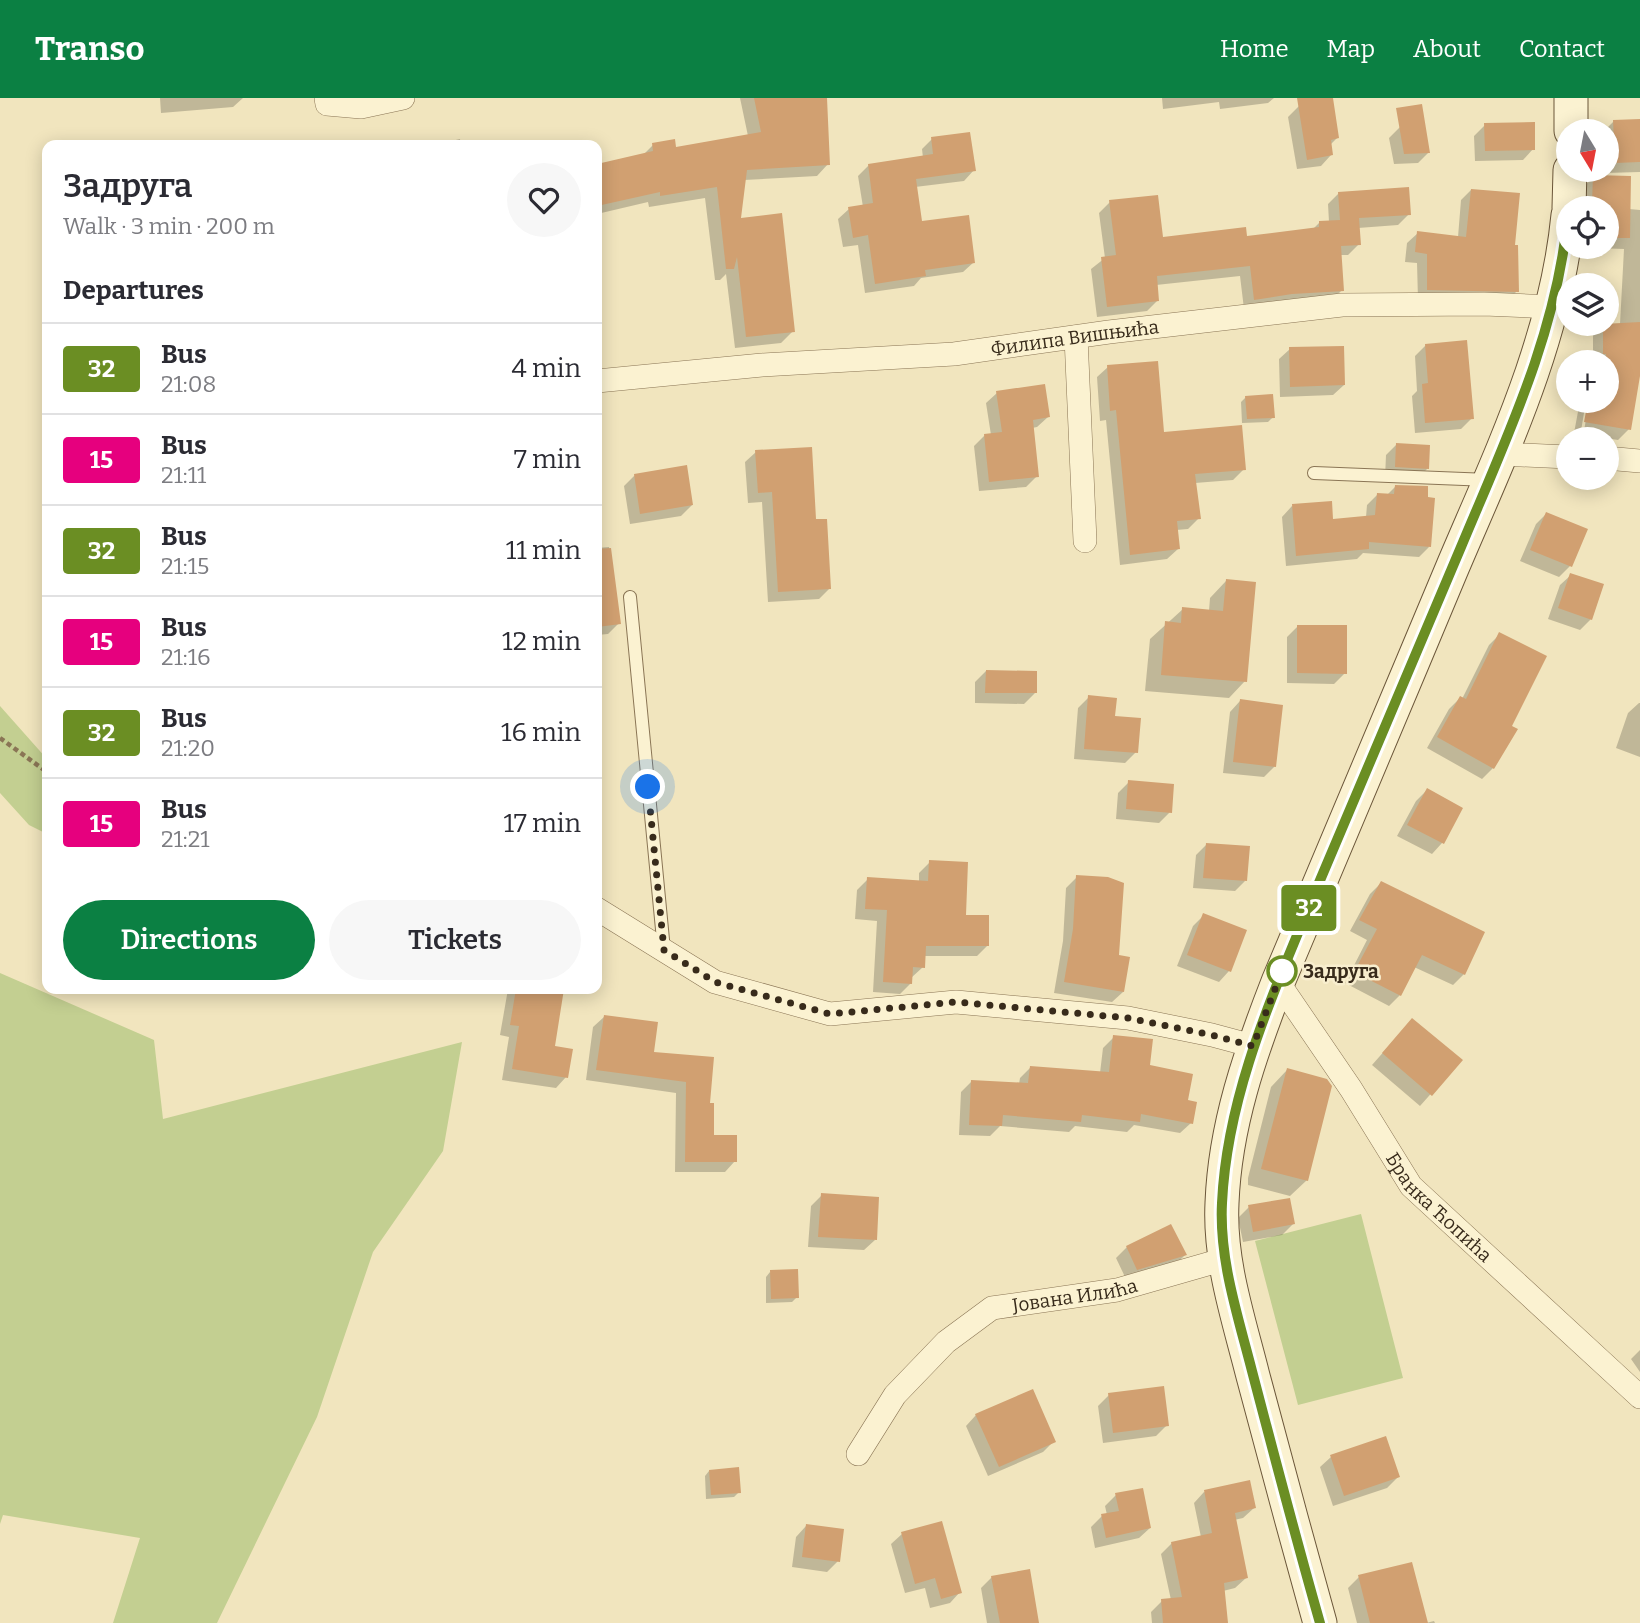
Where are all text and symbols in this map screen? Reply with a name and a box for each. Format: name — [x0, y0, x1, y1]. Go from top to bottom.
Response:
text: Transo — [35, 29, 144, 69]
text: Home — [1220, 35, 1289, 63]
text: Map — [1327, 35, 1375, 63]
text: About — [1413, 35, 1481, 63]
text: Contact — [1519, 35, 1605, 63]
north arrow — [1556, 119, 1619, 182]
map controls — [1556, 119, 1619, 490]
button: heart — [507, 163, 581, 237]
text: Задруга — [63, 166, 192, 206]
button: locate — [1556, 196, 1619, 259]
text: Walk · 3 min · 200 m — [63, 212, 275, 240]
button: layers — [1556, 273, 1619, 336]
text: Departures — [63, 275, 204, 306]
street label: Филипа Вишњића — [989, 315, 1161, 360]
text: Bus — [161, 339, 207, 370]
button: + — [1556, 350, 1619, 413]
text: 4 min — [512, 353, 581, 384]
text: 32 — [88, 355, 115, 383]
text: 21:08 — [161, 370, 216, 398]
button: − — [1556, 427, 1619, 490]
text: Bus — [161, 430, 207, 461]
text: 7 min — [514, 444, 581, 475]
text: 15 — [90, 446, 113, 474]
text: 21:11 — [161, 461, 206, 489]
text: Bus — [161, 521, 207, 552]
text: 11 min — [506, 535, 581, 566]
text: 32 — [88, 537, 115, 565]
text: 21:15 — [161, 552, 209, 580]
text: Bus — [161, 612, 207, 643]
text: 12 min — [502, 626, 581, 657]
text: 15 — [90, 628, 113, 656]
text: 21:16 — [161, 643, 211, 671]
text: Bus — [161, 703, 207, 734]
text: 16 min — [501, 717, 581, 748]
text: 32 — [88, 719, 115, 747]
text: 21:20 — [161, 734, 215, 762]
your location — [630, 769, 665, 804]
text: Bus — [161, 794, 207, 825]
text: 17 min — [503, 808, 581, 839]
text: 15 — [90, 810, 113, 838]
text: 21:21 — [161, 825, 210, 853]
line badge: 32 — [1278, 885, 1340, 931]
text: 32 — [1295, 894, 1323, 922]
button: Directions — [63, 900, 315, 980]
button: Tickets — [329, 900, 581, 980]
marker: Задруга — [1267, 956, 1297, 986]
place label: Задруга — [1303, 960, 1379, 983]
street label: Бранка Ћопића — [1381, 1148, 1497, 1267]
street label: Јована Илића — [1010, 1273, 1140, 1317]

